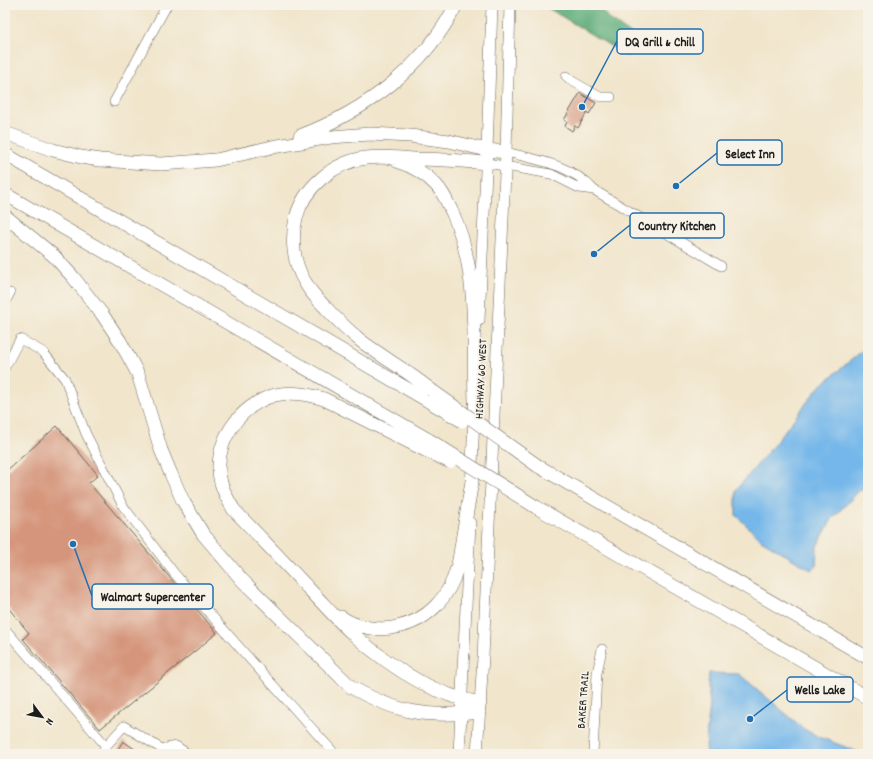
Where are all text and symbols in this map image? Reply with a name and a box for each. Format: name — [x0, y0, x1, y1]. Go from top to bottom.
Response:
callout: DQ Grill & Chill — [617, 29, 703, 54]
text: DQ Grill & Chill — [625, 34, 696, 53]
callout: Select Inn — [717, 140, 782, 165]
text: Select Inn — [725, 146, 775, 165]
callout: Country Kitchen — [630, 213, 724, 238]
text: Country Kitchen — [638, 218, 716, 237]
street label: HIGHWAY 60 WEST — [471, 338, 493, 420]
callout: Walmart Supercenter — [92, 584, 213, 609]
text: Walmart Supercenter — [101, 589, 206, 608]
street label: BAKER TRAIL — [574, 671, 594, 729]
callout: Wells Lake — [787, 677, 853, 702]
text: Wells Lake — [795, 682, 845, 701]
north arrow — [22, 697, 62, 737]
text: N — [40, 715, 57, 728]

